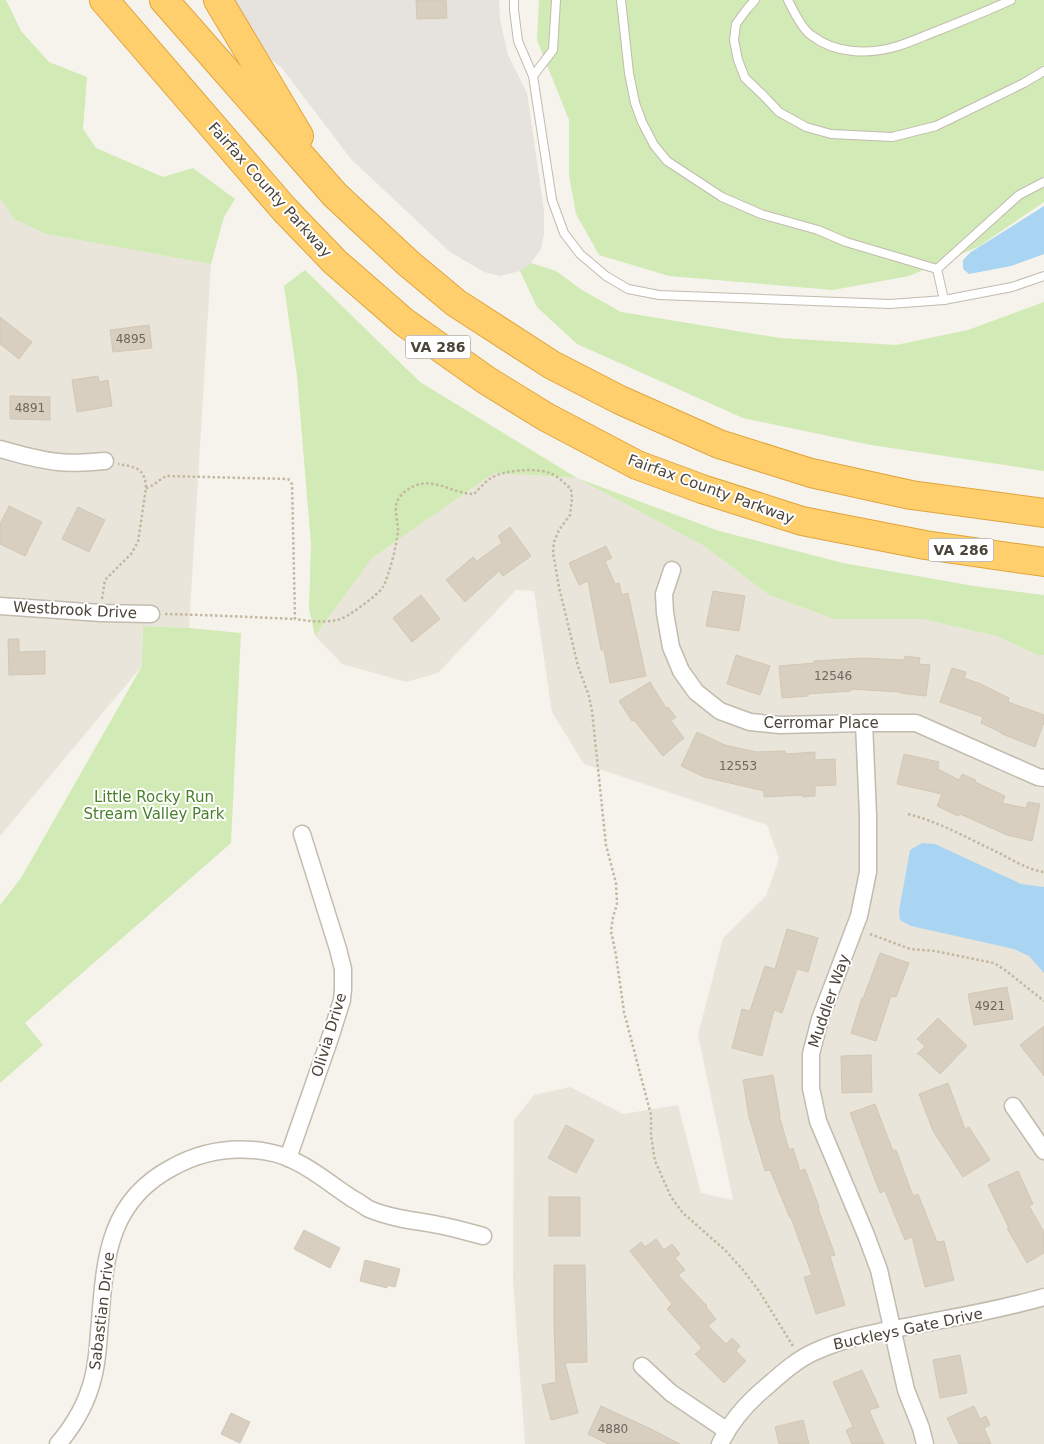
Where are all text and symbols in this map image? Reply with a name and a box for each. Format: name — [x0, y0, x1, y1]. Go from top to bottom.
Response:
street label: Fairfax County Parkway — [204, 119, 336, 261]
house number: 4895 — [116, 332, 146, 346]
road number: VA 286 — [406, 336, 470, 358]
house number: 4891 — [15, 401, 45, 415]
street label: Fairfax County Parkway — [625, 450, 797, 528]
road number: VA 286 — [928, 538, 994, 562]
street label: Westbrook Drive — [13, 598, 137, 622]
house number: 12546 — [814, 669, 852, 683]
street label: Cerromar Place — [763, 714, 879, 732]
house number: 12553 — [719, 759, 757, 773]
park label: Little Rocky Run Stream Valley Park — [84, 788, 225, 823]
street label: Muddler Way — [805, 952, 853, 1050]
street label: Olivia Drive — [308, 991, 350, 1079]
house number: 4921 — [975, 999, 1005, 1013]
street label: Sabastian Drive — [86, 1251, 118, 1371]
street label: Buckleys Gate Drive — [832, 1304, 984, 1354]
house number: 4880 — [598, 1422, 628, 1436]

